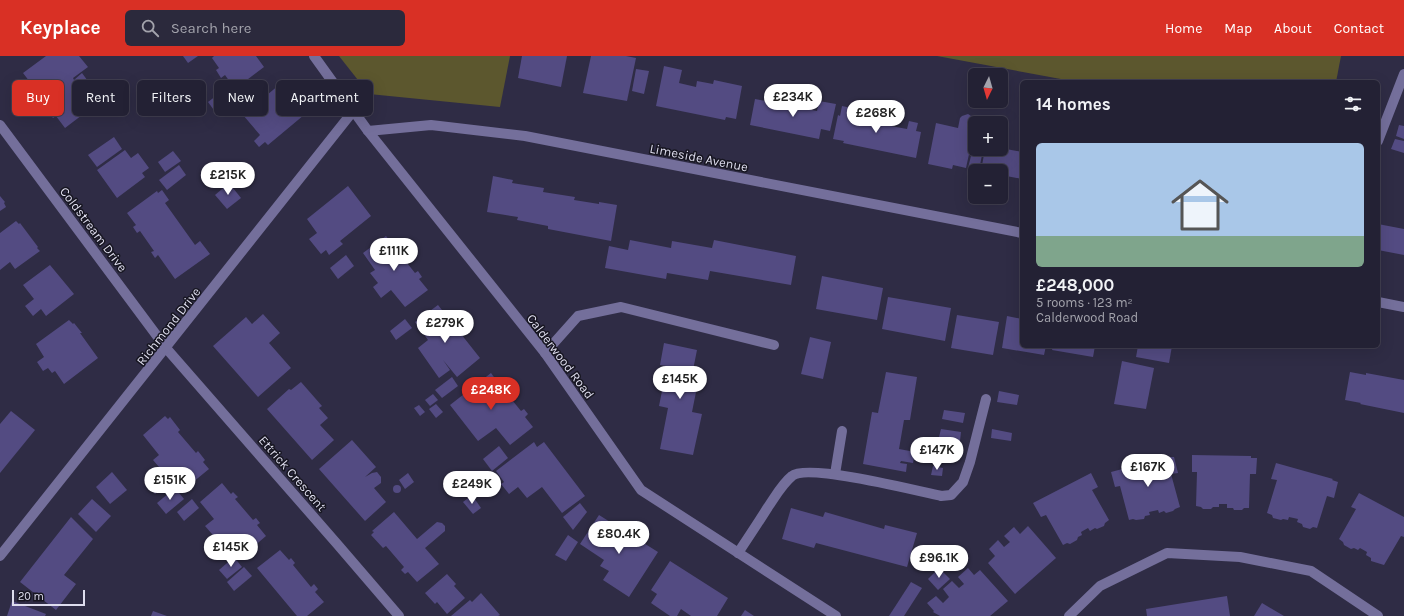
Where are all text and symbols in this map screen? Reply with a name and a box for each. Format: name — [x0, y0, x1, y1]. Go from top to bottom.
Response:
search box — [125, 10, 405, 46]
text: Keyplace — [20, 17, 101, 39]
icon: search — [139, 17, 161, 39]
text: Search here — [171, 19, 251, 37]
text: Home — [1165, 20, 1202, 37]
text: Map — [1224, 20, 1252, 37]
text: About — [1274, 20, 1312, 37]
text: Contact — [1334, 20, 1384, 37]
north arrow — [968, 68, 1008, 108]
map controls — [968, 68, 1008, 204]
chip: Buy — [12, 80, 64, 116]
chip: Rent — [72, 80, 129, 116]
chip: Filters — [137, 80, 206, 116]
chip: New — [214, 80, 268, 116]
chip: Apartment — [276, 80, 373, 116]
pin: £234K — [765, 84, 821, 118]
text: £234K — [773, 89, 813, 104]
icon: filters — [1342, 93, 1364, 115]
text: 14 homes — [1036, 94, 1111, 114]
pin: £268K — [848, 100, 904, 134]
text: £268K — [856, 105, 896, 120]
button: + — [968, 116, 1008, 156]
street label: Limeside Avenue — [649, 141, 750, 174]
pin: £215K — [200, 162, 256, 196]
button: − — [968, 164, 1008, 204]
text: £215K — [210, 167, 246, 182]
icon: home — [1164, 169, 1236, 241]
street label: Coldstream Drive — [57, 184, 131, 275]
pin: £111K — [366, 238, 422, 272]
text: £111K — [379, 243, 409, 258]
text: £248,000 — [1036, 275, 1114, 295]
street label: Richmond Drive — [133, 284, 204, 368]
text: 5 rooms · 123 m² — [1036, 295, 1133, 310]
pin: £279K — [417, 310, 473, 344]
text: Calderwood Road — [1036, 310, 1138, 325]
street label: Calderwood Road — [524, 311, 597, 402]
text: £279K — [426, 315, 464, 330]
pin: £145K — [652, 366, 708, 400]
text: £145K — [662, 371, 698, 386]
pin: £248K — [463, 377, 519, 411]
text: £248K — [471, 382, 511, 397]
street label: Ettrick Crescent — [256, 433, 330, 514]
pin: £147K — [909, 437, 965, 471]
text: £147K — [919, 442, 955, 457]
pin: £167K — [1120, 454, 1176, 488]
text: £167K — [1130, 459, 1166, 474]
pin: £151K — [142, 467, 198, 501]
pin: £249K — [444, 471, 500, 505]
text: £151K — [153, 472, 187, 487]
text: £249K — [452, 476, 492, 491]
pin: £80.4K — [586, 521, 652, 555]
text: £80.4K — [597, 526, 641, 541]
pin: £145K — [203, 534, 259, 568]
text: £145K — [213, 539, 249, 554]
pin: £96.1K — [906, 545, 972, 579]
text: £96.1K — [919, 550, 959, 565]
scale bar — [12, 588, 85, 607]
text: 20 m — [18, 590, 44, 603]

